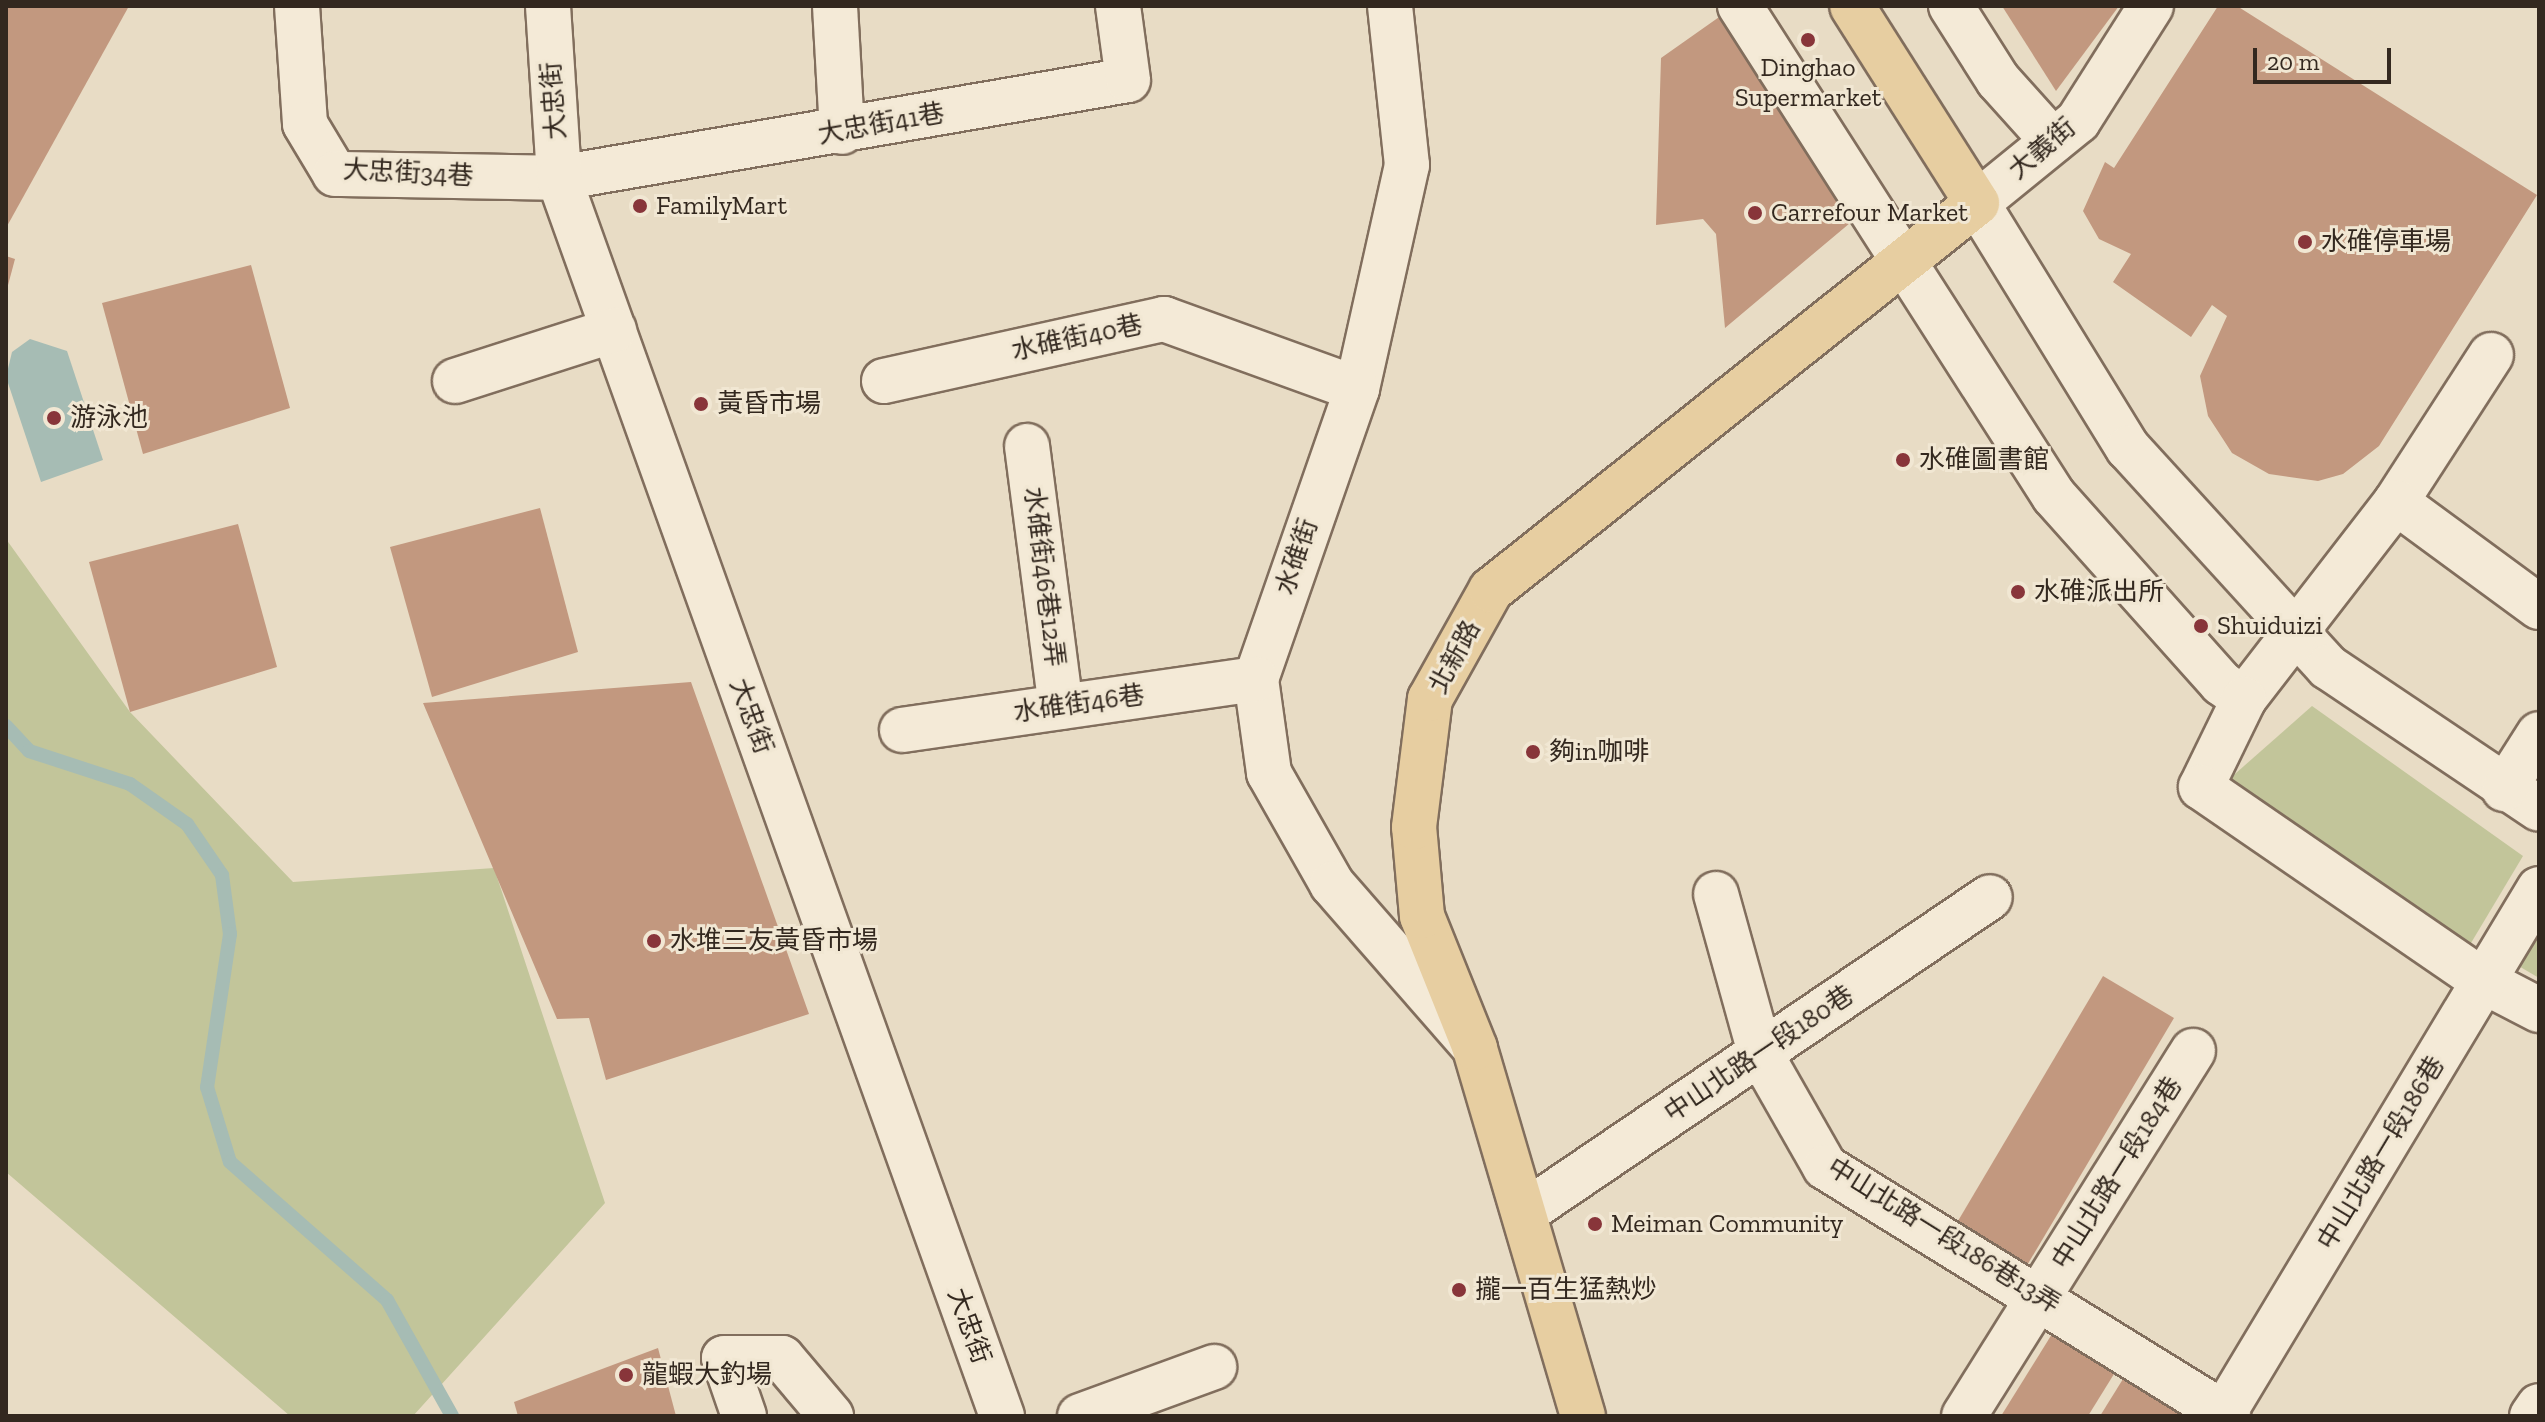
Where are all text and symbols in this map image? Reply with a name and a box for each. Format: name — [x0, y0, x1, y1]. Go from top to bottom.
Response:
marker: Dinghao Supermarket — [1799, 31, 1817, 49]
scale bar — [2257, 32, 2395, 82]
text: 20 m — [2267, 47, 2319, 76]
place label: Dinghao Supermarket — [1735, 52, 1881, 114]
street label: 大忠街 — [536, 61, 572, 141]
street label: 大忠街41巷 — [815, 98, 947, 150]
street label: 大義街 — [2002, 112, 2082, 186]
street label: 大忠街34巷 — [342, 154, 474, 192]
place label: FamilyMart — [656, 190, 787, 222]
marker: FamilyMart — [631, 197, 649, 215]
place label: Carrefour Market — [1771, 197, 1968, 229]
marker: Carrefour Market — [1746, 204, 1764, 222]
place label: 水碓停車場 — [2321, 226, 2451, 258]
marker: 水碓停車場 — [2296, 233, 2314, 251]
street label: 水碓街40巷 — [1009, 309, 1145, 367]
place label: 黃昏市場 — [717, 388, 821, 420]
marker: 黃昏市場 — [692, 395, 710, 413]
place label: 游泳池 — [70, 402, 148, 434]
marker: 游泳池 — [45, 409, 63, 427]
place label: 水碓圖書館 — [1919, 444, 2049, 476]
marker: 水碓圖書館 — [1894, 451, 1912, 469]
street label: 水碓街46巷12弄 — [1017, 485, 1071, 669]
street label: 水碓街 — [1270, 515, 1324, 599]
place label: 水碓派出所 — [2034, 576, 2164, 608]
marker: 水碓派出所 — [2009, 583, 2027, 601]
place label: Shuiduizi — [2217, 610, 2323, 642]
street label: 北新路 — [1423, 615, 1487, 699]
marker: Shuiduizi — [2192, 617, 2210, 635]
street label: 大忠街 — [723, 674, 779, 758]
street label: 水碓街46巷 — [1012, 679, 1146, 729]
place label: 夠in咖啡 — [1549, 736, 1649, 768]
marker: 夠in咖啡 — [1524, 743, 1542, 761]
place label: 水堆三友黃昏市場 — [670, 925, 878, 957]
marker: 水堆三友黃昏市場 — [645, 932, 663, 950]
street label: 中山北路一段180巷 — [1659, 979, 1859, 1129]
street label: 中山北路一段186巷 — [2311, 1051, 2451, 1255]
street label: 中山北路一段184巷 — [2045, 1071, 2189, 1275]
street label: 中山北路一段186巷13弄 — [1822, 1152, 2066, 1320]
place label: Meiman Community — [1611, 1208, 1843, 1240]
marker: Meiman Community — [1586, 1215, 1604, 1233]
place label: 攏一百生猛熱炒 — [1475, 1274, 1657, 1306]
marker: 攏一百生猛熱炒 — [1450, 1281, 1468, 1299]
street label: 大忠街 — [941, 1284, 997, 1368]
place label: 龍蝦大釣場 — [642, 1359, 772, 1391]
marker: 龍蝦大釣場 — [617, 1366, 635, 1384]

